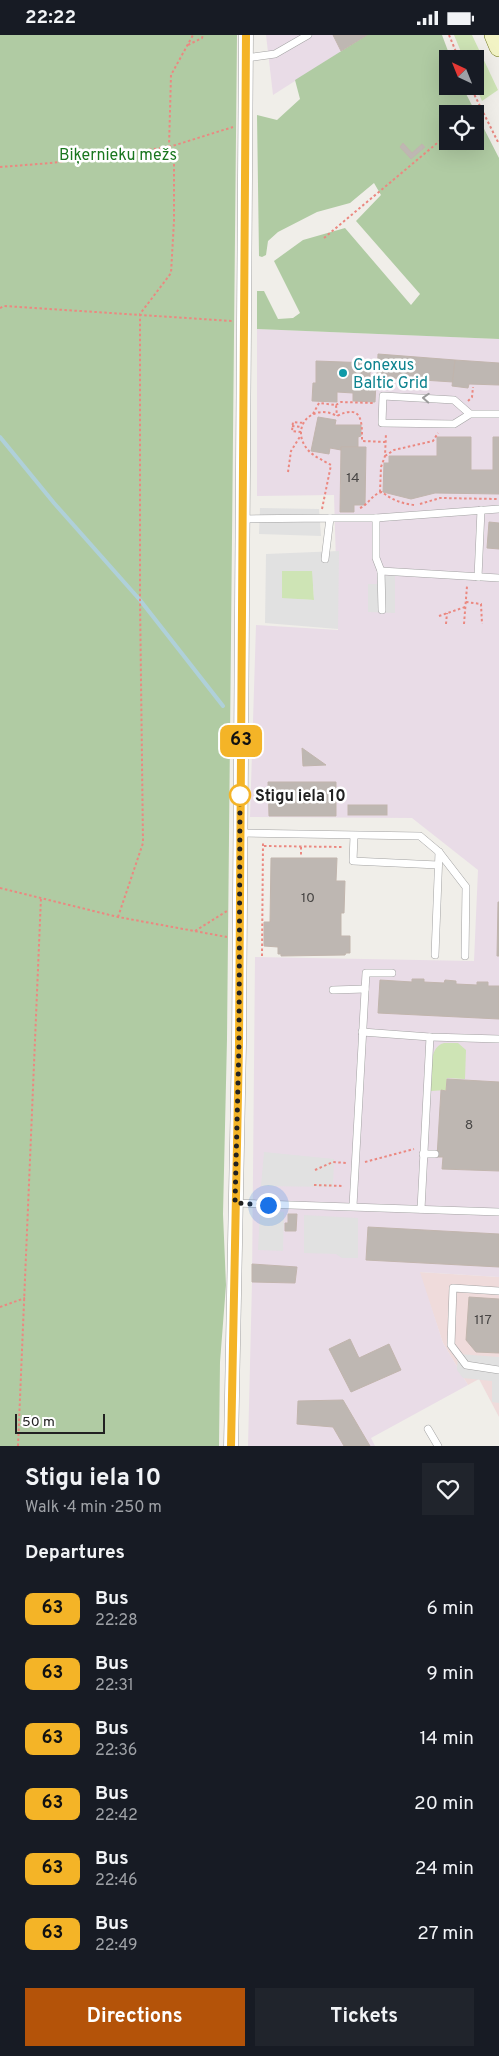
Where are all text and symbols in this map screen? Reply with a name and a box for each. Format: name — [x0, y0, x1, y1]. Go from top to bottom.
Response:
text: 22:22 — [25, 6, 76, 30]
north arrow — [439, 50, 484, 95]
map controls — [439, 50, 484, 150]
button: locate — [439, 105, 484, 150]
park label: Biķernieku mežs — [59, 146, 177, 166]
place label: Conexus Baltic Grid — [353, 356, 428, 394]
marker: Conexus Baltic Grid — [337, 367, 349, 379]
one-way arrow — [422, 393, 430, 404]
house number: 14 — [346, 470, 360, 487]
line badge: 63 — [218, 725, 264, 757]
text: 63 — [230, 729, 252, 752]
marker: Stigu iela 10 — [229, 784, 251, 806]
place label: Stigu iela 10 — [255, 787, 346, 807]
house number: 10 — [301, 890, 315, 907]
house number: 8 — [465, 1117, 473, 1134]
your location — [256, 1193, 281, 1218]
house number: 117 — [474, 1312, 492, 1329]
scale bar — [15, 1411, 105, 1434]
text: 50 m — [22, 1414, 55, 1431]
button: heart — [422, 1463, 474, 1515]
text: Stigu iela 10 — [25, 1464, 161, 1494]
text: Walk · 4 min · 250 m — [25, 1498, 162, 1518]
text: Departures — [25, 1541, 125, 1565]
text: Bus — [95, 1587, 129, 1611]
text: 63 — [42, 1597, 63, 1620]
text: 6 min — [427, 1597, 474, 1621]
text: 22:28 — [95, 1611, 138, 1631]
text: Bus — [95, 1652, 129, 1676]
text: 63 — [42, 1662, 63, 1685]
text: 9 min — [427, 1662, 474, 1686]
text: 22:31 — [95, 1676, 134, 1696]
text: Bus — [95, 1717, 129, 1741]
text: 63 — [42, 1727, 63, 1750]
text: 14 min — [419, 1727, 474, 1751]
text: 22:36 — [95, 1741, 137, 1761]
text: Bus — [95, 1782, 129, 1806]
text: 63 — [42, 1792, 63, 1815]
text: 20 min — [414, 1792, 474, 1816]
text: 22:42 — [95, 1806, 138, 1826]
text: Bus — [95, 1847, 129, 1871]
text: 63 — [42, 1857, 63, 1880]
text: 24 min — [415, 1857, 474, 1881]
text: 22:46 — [95, 1871, 138, 1891]
text: Bus — [95, 1912, 129, 1936]
text: 63 — [42, 1922, 63, 1945]
text: 27 min — [417, 1922, 474, 1946]
text: 22:49 — [95, 1936, 137, 1956]
button: Directions — [25, 1988, 245, 2046]
button: Tickets — [255, 1988, 474, 2046]

